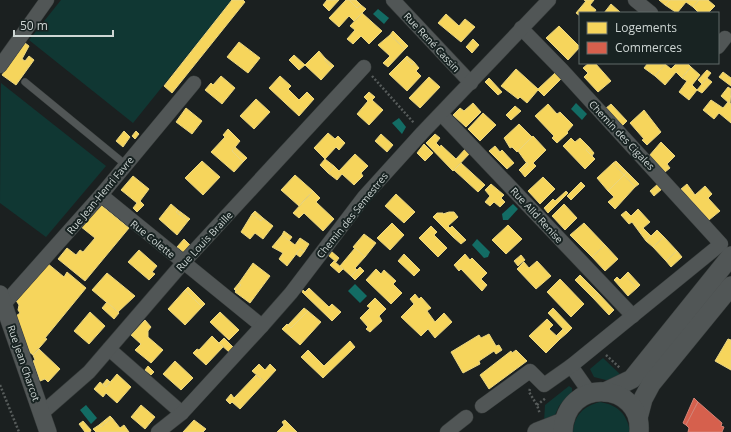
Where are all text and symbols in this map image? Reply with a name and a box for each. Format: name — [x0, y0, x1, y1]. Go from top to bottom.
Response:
street label: Rue René Cassin — [401, 9, 463, 75]
scale bar — [14, 12, 113, 38]
legend — [579, 12, 719, 64]
text: 50 m — [20, 17, 48, 34]
text: Logements — [615, 19, 677, 36]
text: Commerces — [615, 39, 682, 56]
street label: Chemin des Cigales — [586, 97, 658, 173]
street label: Rue Jean-Henri Favre — [63, 153, 137, 237]
street label: Chemin des Semestres — [313, 169, 391, 261]
street label: Rue Alld Renise — [508, 184, 567, 246]
street label: Rue Louis Braille — [173, 208, 236, 274]
street label: Rue Colette — [128, 217, 179, 262]
street label: Rue Jean Charcot — [4, 323, 44, 403]

